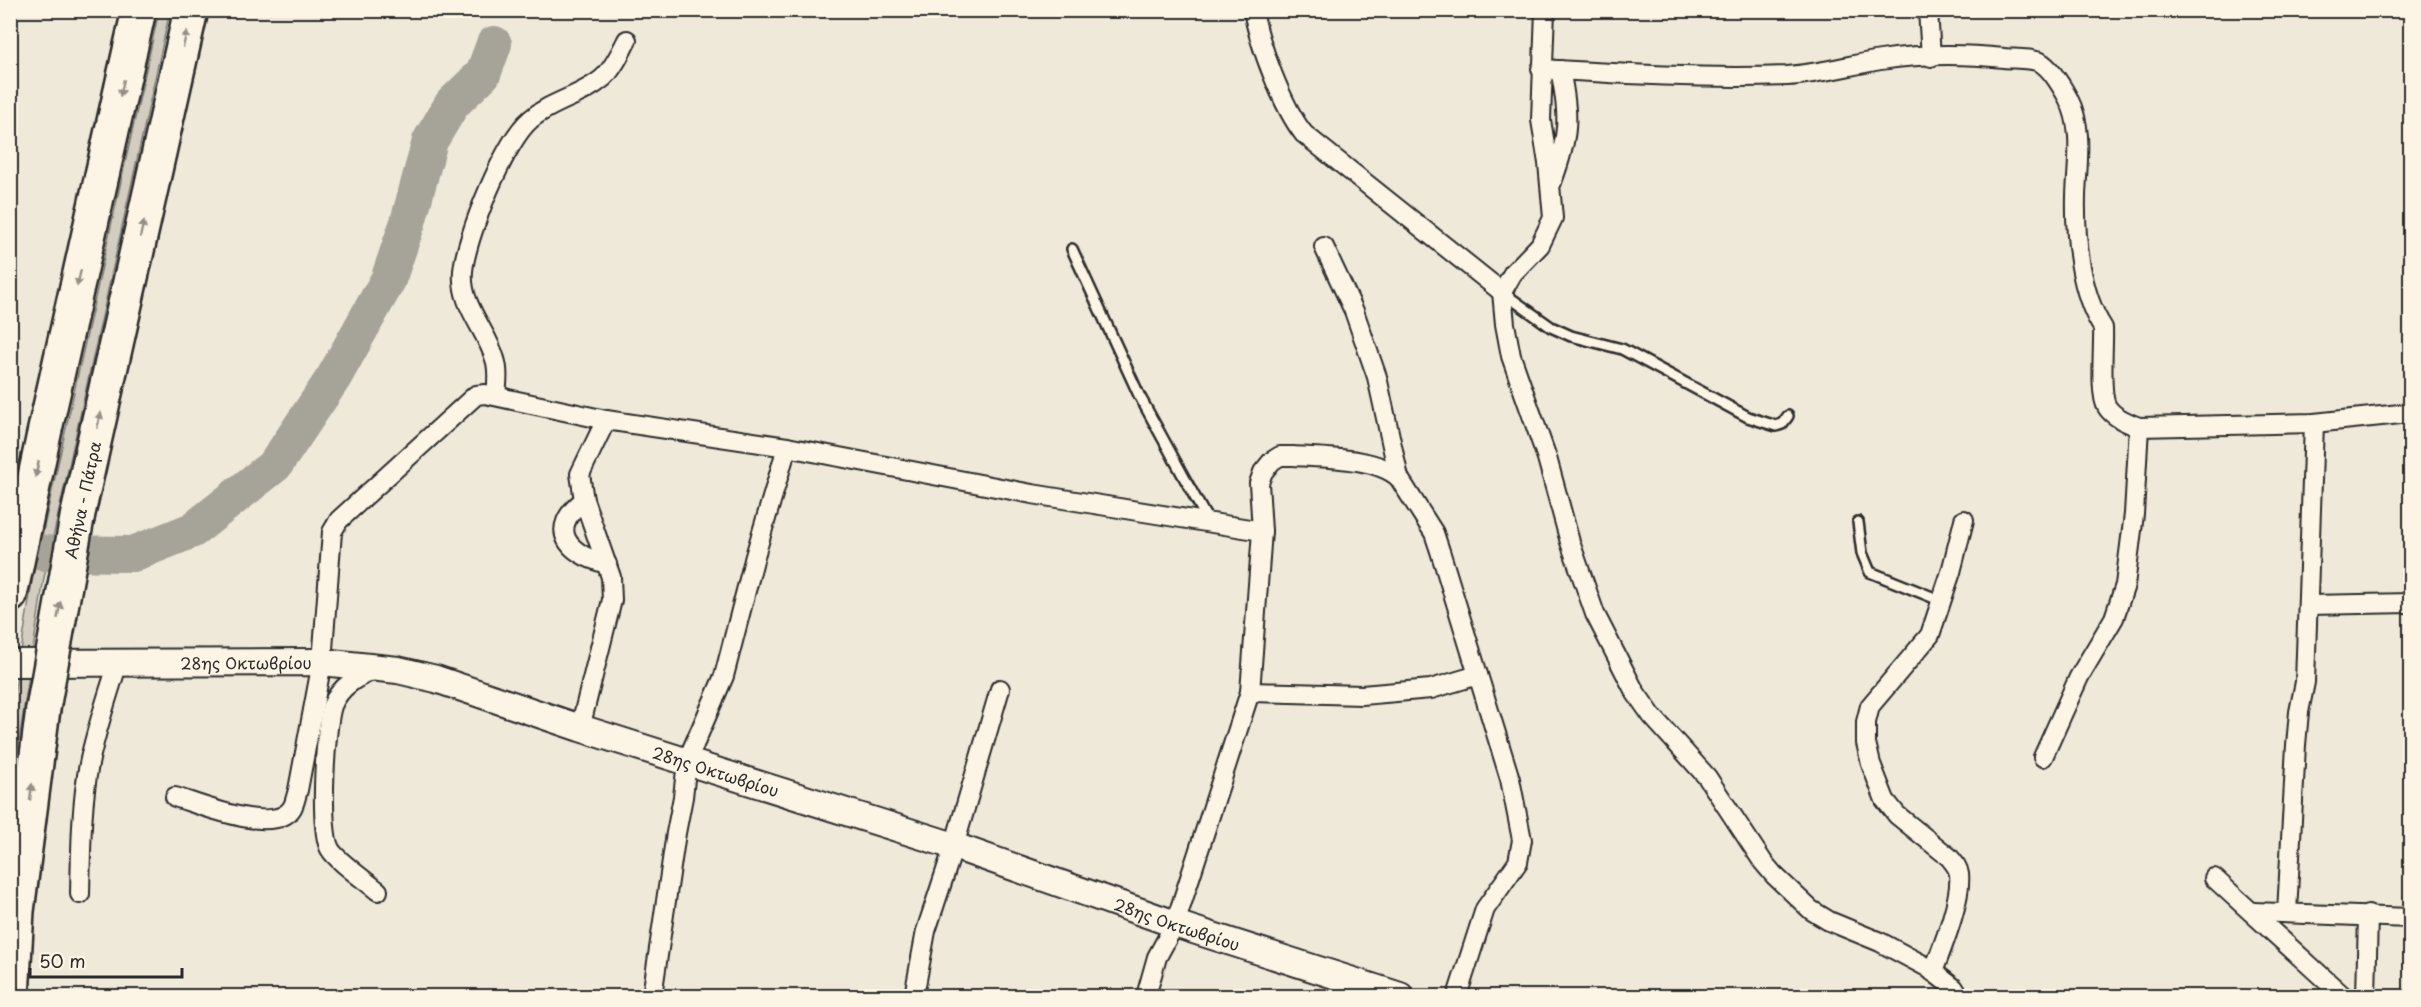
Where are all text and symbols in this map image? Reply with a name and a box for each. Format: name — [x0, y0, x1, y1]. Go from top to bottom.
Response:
one-way arrow — [180, 30, 190, 48]
one-way arrow — [116, 79, 126, 97]
one-way arrow — [137, 220, 147, 239]
one-way arrow — [73, 269, 83, 288]
one-way arrow — [95, 410, 104, 429]
street label: Αθήνα - Πάτρα — [58, 439, 106, 561]
one-way arrow — [31, 459, 41, 478]
one-way arrow — [55, 601, 64, 620]
street label: 28ης Οκτωβρίου — [180, 650, 312, 674]
street label: 28ης Οκτωβρίου — [650, 740, 782, 802]
one-way arrow — [27, 782, 36, 801]
street label: 28ης Οκτωβρίου — [1111, 891, 1243, 956]
scale bar — [30, 941, 182, 979]
text: 50 m — [39, 947, 86, 974]

